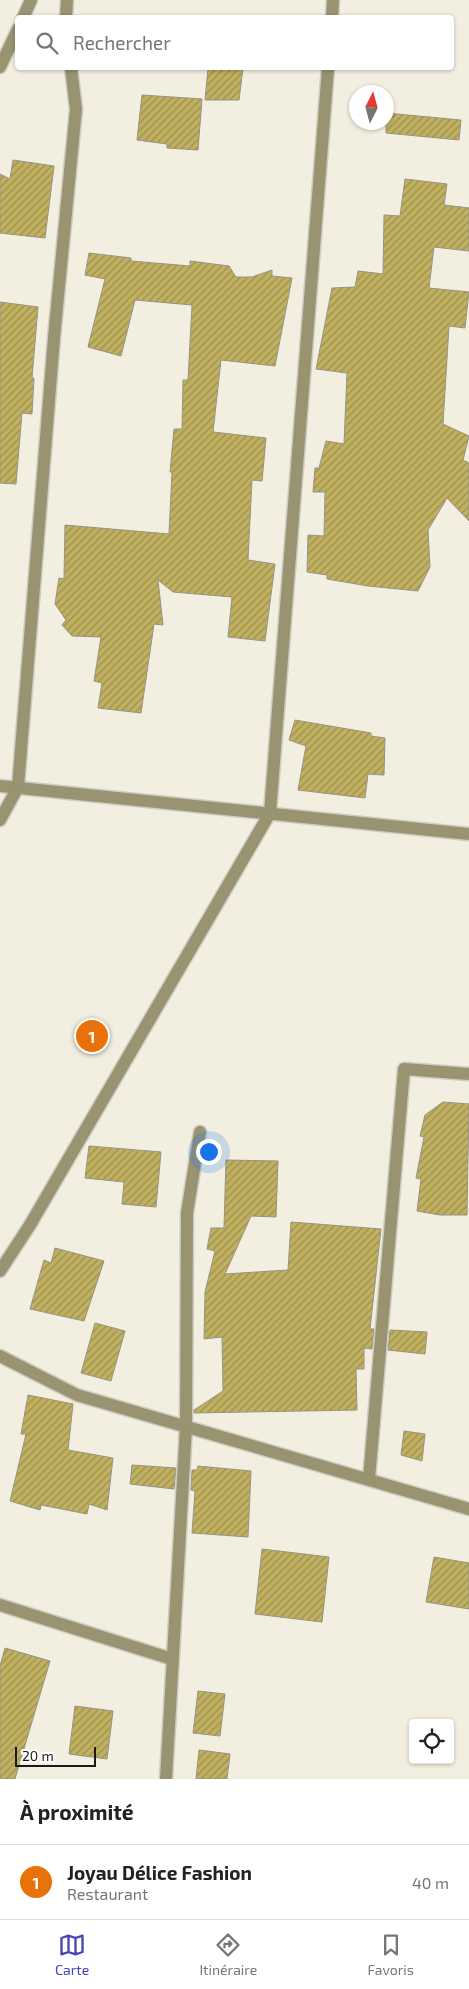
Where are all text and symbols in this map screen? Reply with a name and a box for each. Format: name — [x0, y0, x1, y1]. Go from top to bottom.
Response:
search box — [15, 15, 454, 70]
icon: search — [33, 29, 61, 57]
text: Rechercher — [73, 31, 171, 54]
north arrow — [349, 85, 394, 130]
pin: 1 — [76, 1017, 108, 1055]
your location — [196, 1139, 222, 1165]
map controls — [409, 1719, 454, 1764]
button: locate — [409, 1719, 454, 1764]
scale bar — [15, 1744, 96, 1767]
text: 20 m — [22, 1747, 54, 1764]
text: À proximité — [20, 1799, 134, 1824]
text: Joyau Délice Fashion — [67, 1861, 252, 1884]
text: 1 — [33, 1873, 39, 1892]
text: 40 m — [412, 1873, 449, 1892]
text: Restaurant — [67, 1884, 148, 1903]
tab: Carte — [55, 1931, 89, 1978]
tab: Itinéraire — [199, 1931, 257, 1978]
tab: Favoris — [367, 1931, 414, 1978]

